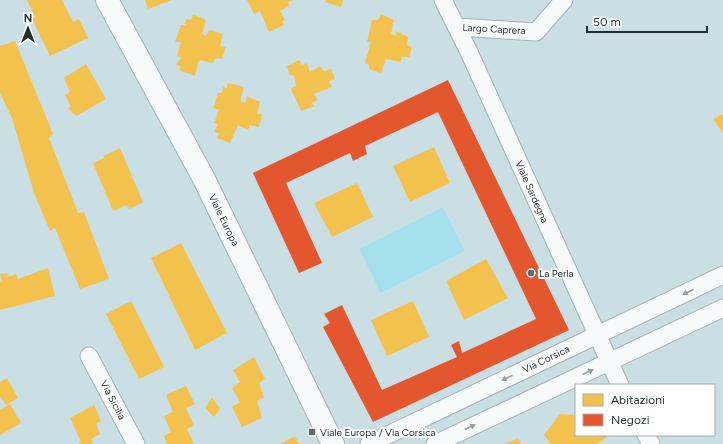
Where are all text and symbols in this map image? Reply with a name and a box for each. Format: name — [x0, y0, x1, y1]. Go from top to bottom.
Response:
north arrow — [8, 8, 48, 48]
scale bar — [587, 8, 707, 34]
text: N — [24, 12, 32, 25]
text: 50 m — [593, 15, 621, 29]
street label: Largo Caprera — [462, 21, 526, 37]
street label: Viale Sardegna — [512, 159, 552, 225]
street label: Viale Europa — [206, 192, 242, 248]
place label: La Perla — [539, 267, 574, 280]
marker: La Perla — [526, 268, 536, 278]
one-way arrow — [682, 289, 693, 295]
street label: Via Corsica — [520, 342, 572, 376]
one-way arrow — [582, 369, 593, 375]
one-way arrow — [501, 375, 513, 381]
street label: Via Sicilia — [97, 378, 129, 422]
legend — [575, 384, 715, 436]
text: Abitazioni — [611, 393, 665, 407]
text: Negozi — [611, 413, 650, 427]
one-way arrow — [465, 424, 476, 430]
place label: Viale Europa / Via Corsica — [320, 426, 436, 439]
marker: Viale Europa / Via Corsica — [307, 427, 317, 437]

